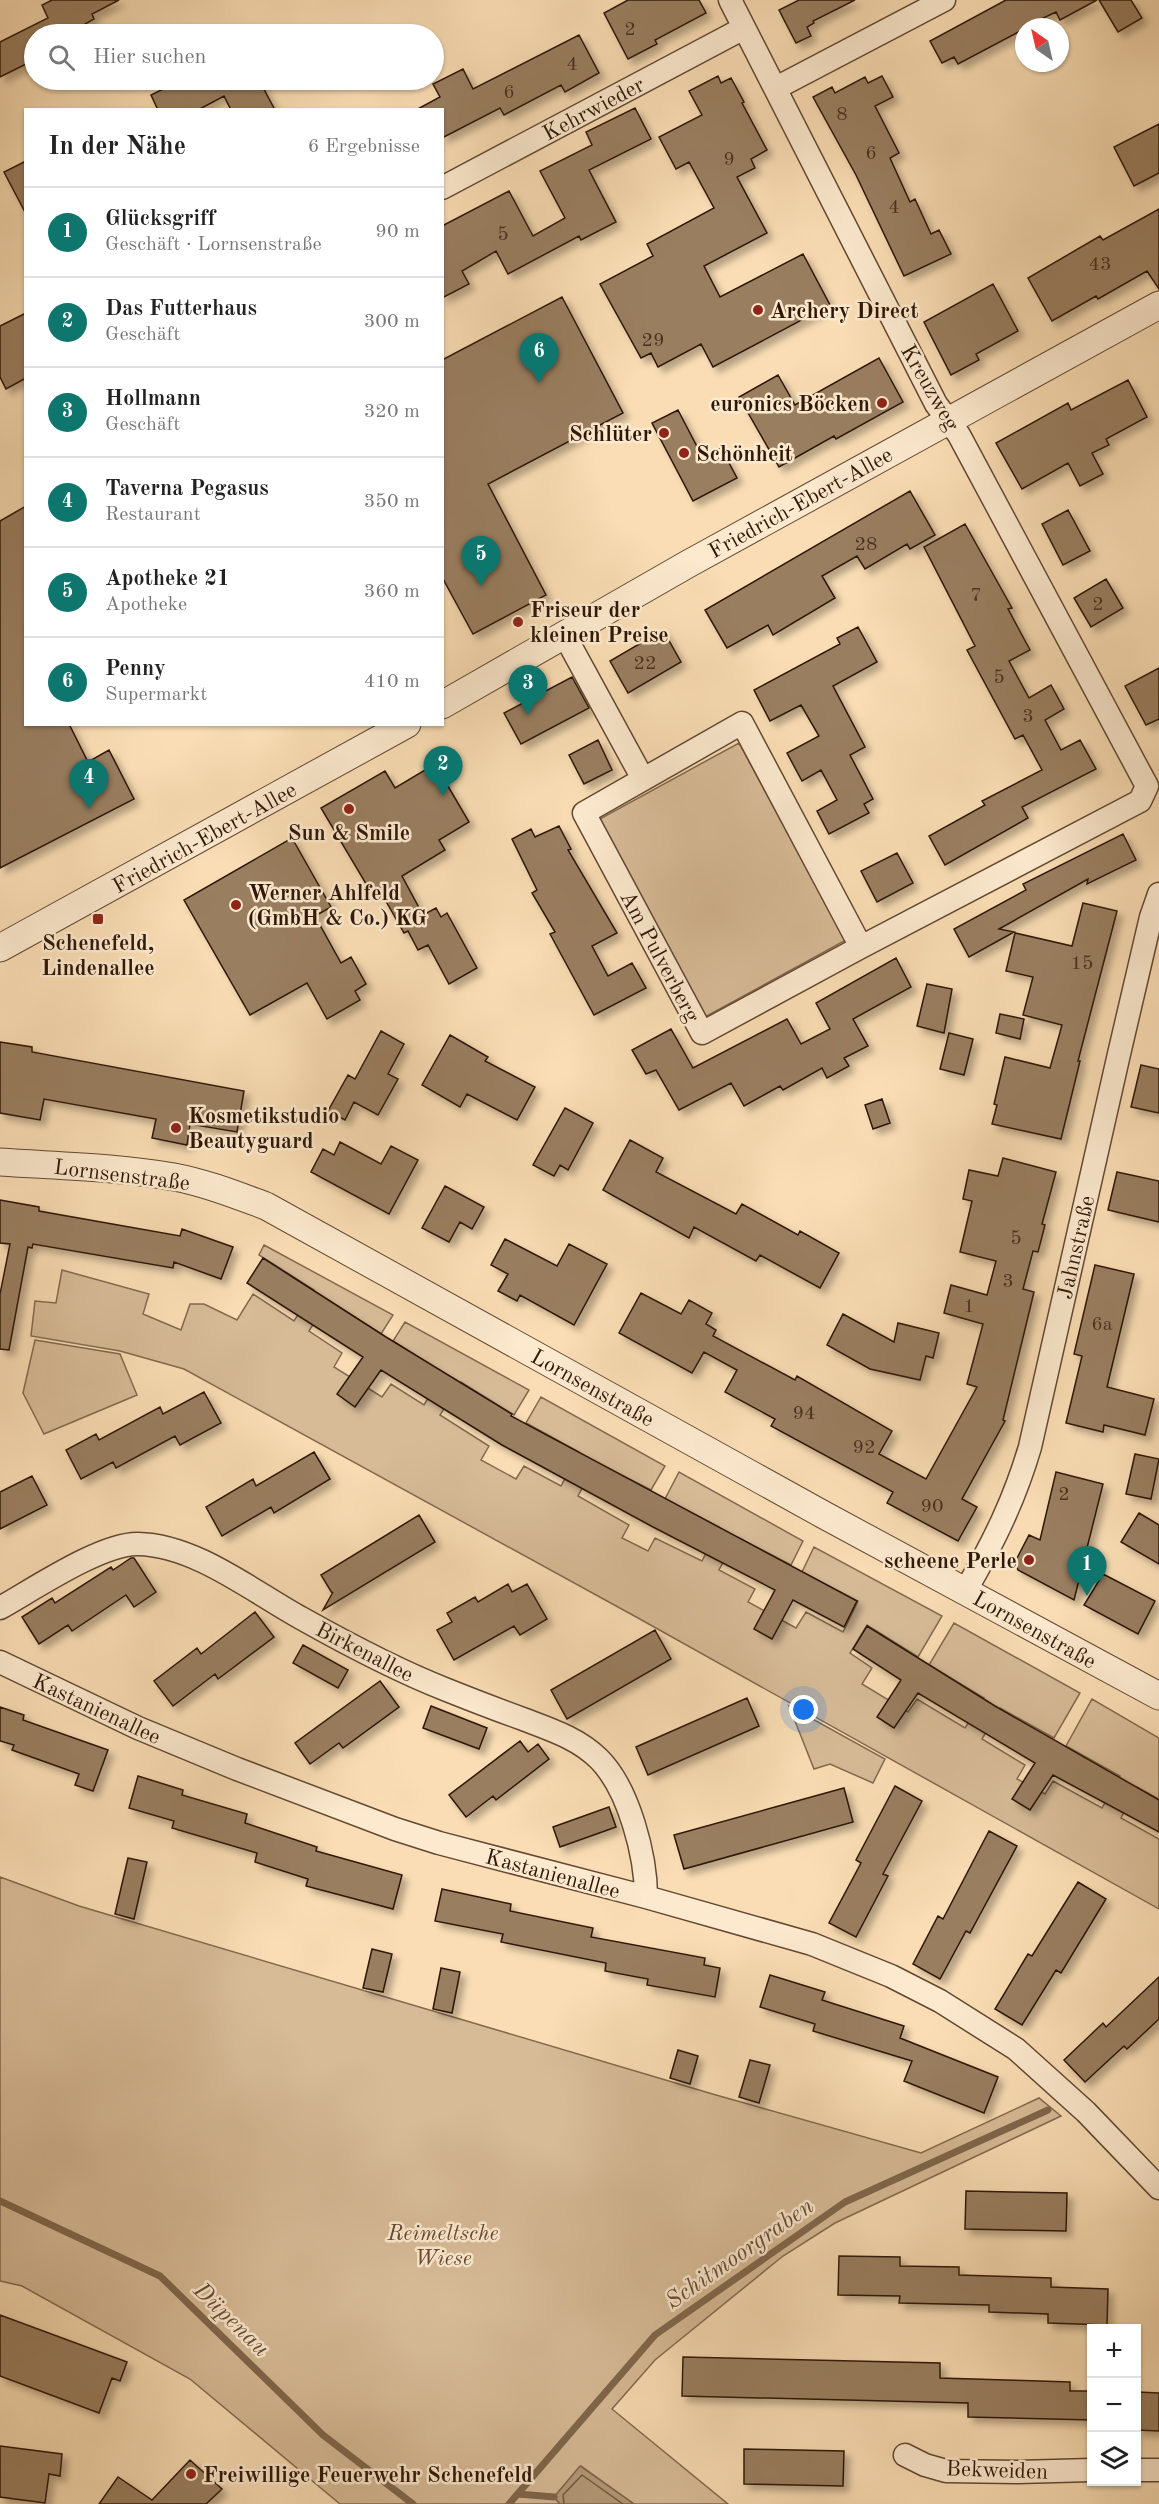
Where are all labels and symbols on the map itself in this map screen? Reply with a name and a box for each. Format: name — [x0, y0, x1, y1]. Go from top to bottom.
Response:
north arrow — [1015, 18, 1069, 72]
house number: 2 — [624, 20, 636, 40]
house number: 4 — [566, 55, 578, 75]
street label: Kehrwieder — [540, 74, 648, 146]
house number: 6 — [503, 83, 515, 103]
house number: 8 — [836, 105, 848, 125]
house number: 6 — [865, 144, 877, 164]
house number: 9 — [723, 150, 735, 170]
house number: 4 — [888, 198, 900, 218]
house number: 5 — [497, 225, 509, 245]
house number: 43 — [1088, 255, 1112, 275]
place label: Archery Direct — [770, 301, 918, 323]
marker: Archery Direct — [751, 303, 765, 317]
house number: 29 — [641, 331, 665, 351]
pin: 6 — [520, 334, 558, 383]
street label: Kreuzweg — [896, 341, 963, 435]
place label: euronics Böcken — [710, 394, 870, 416]
marker: euronics Böcken — [875, 396, 889, 410]
place label: Schlüter — [569, 424, 652, 446]
marker: Schlüter — [657, 426, 671, 440]
place label: Schönheit — [696, 444, 793, 466]
street label: Friedrich-Ebert-Allee — [705, 444, 897, 563]
marker: Schönheit — [677, 446, 691, 460]
house number: 28 — [854, 535, 878, 555]
pin: 5 — [462, 536, 500, 586]
house number: 7 — [970, 586, 982, 606]
house number: 2 — [1092, 595, 1104, 615]
place label: Friseur der kleinen Preise — [530, 600, 669, 647]
marker: Friseur der kleinen Preise — [511, 615, 525, 629]
house number: 22 — [633, 654, 657, 674]
pin: 3 — [508, 666, 548, 715]
house number: 5 — [993, 668, 1005, 688]
house number: 3 — [1022, 707, 1034, 727]
pin: 2 — [424, 746, 462, 796]
pin: 4 — [70, 760, 109, 809]
street label: Friedrich-Ebert-Allee — [109, 779, 301, 898]
marker: Sun & Smile — [342, 802, 356, 816]
place label: Sun & Smile — [288, 823, 410, 845]
place label: Werner Ahlfeld (GmbH & Co.) KG — [248, 883, 427, 930]
street label: Am Pulverberg — [615, 888, 703, 1026]
marker: Werner Ahlfeld (GmbH & Co.) KG — [229, 898, 243, 912]
marker: Schenefeld, Lindenallee — [91, 912, 105, 926]
place label: Schenefeld, Lindenallee — [41, 933, 155, 980]
house number: 15 — [1070, 954, 1094, 974]
place label: Kosmetikstudio Beautyguard — [188, 1106, 339, 1153]
marker: Kosmetikstudio Beautyguard — [169, 1121, 183, 1135]
street label: Lornsenstraße — [52, 1157, 191, 1195]
street label: Jahnstraße — [1054, 1194, 1100, 1301]
house number: 5 — [1010, 1229, 1022, 1249]
house number: 3 — [1002, 1272, 1014, 1292]
house number: 1 — [963, 1297, 975, 1317]
house number: 6a — [1091, 1315, 1113, 1335]
street label: Lornsenstraße — [527, 1346, 657, 1432]
house number: 94 — [792, 1404, 816, 1424]
house number: 92 — [852, 1438, 876, 1458]
house number: 2 — [1058, 1485, 1070, 1505]
house number: 90 — [920, 1497, 944, 1517]
pin: 1 — [1068, 1546, 1106, 1596]
place label: scheene Perle — [884, 1551, 1017, 1573]
marker: scheene Perle — [1022, 1553, 1036, 1567]
street label: Lornsenstraße — [969, 1588, 1099, 1674]
street label: Birkenallee — [312, 1619, 417, 1687]
street label: Kastanienallee — [29, 1671, 164, 1749]
your location — [789, 1695, 818, 1724]
street label: Kastanienallee — [483, 1846, 622, 1903]
water label: Schitmoorgraben — [662, 2195, 819, 2315]
park label: Reimeltsche Wiese — [386, 2223, 499, 2270]
water label: Düpenau — [187, 2278, 273, 2362]
street label: Bekweiden — [945, 2458, 1049, 2484]
place label: Freiwillige Feuerwehr Schenefeld — [203, 2465, 533, 2487]
marker: Freiwillige Feuerwehr Schenefeld — [184, 2467, 198, 2481]

